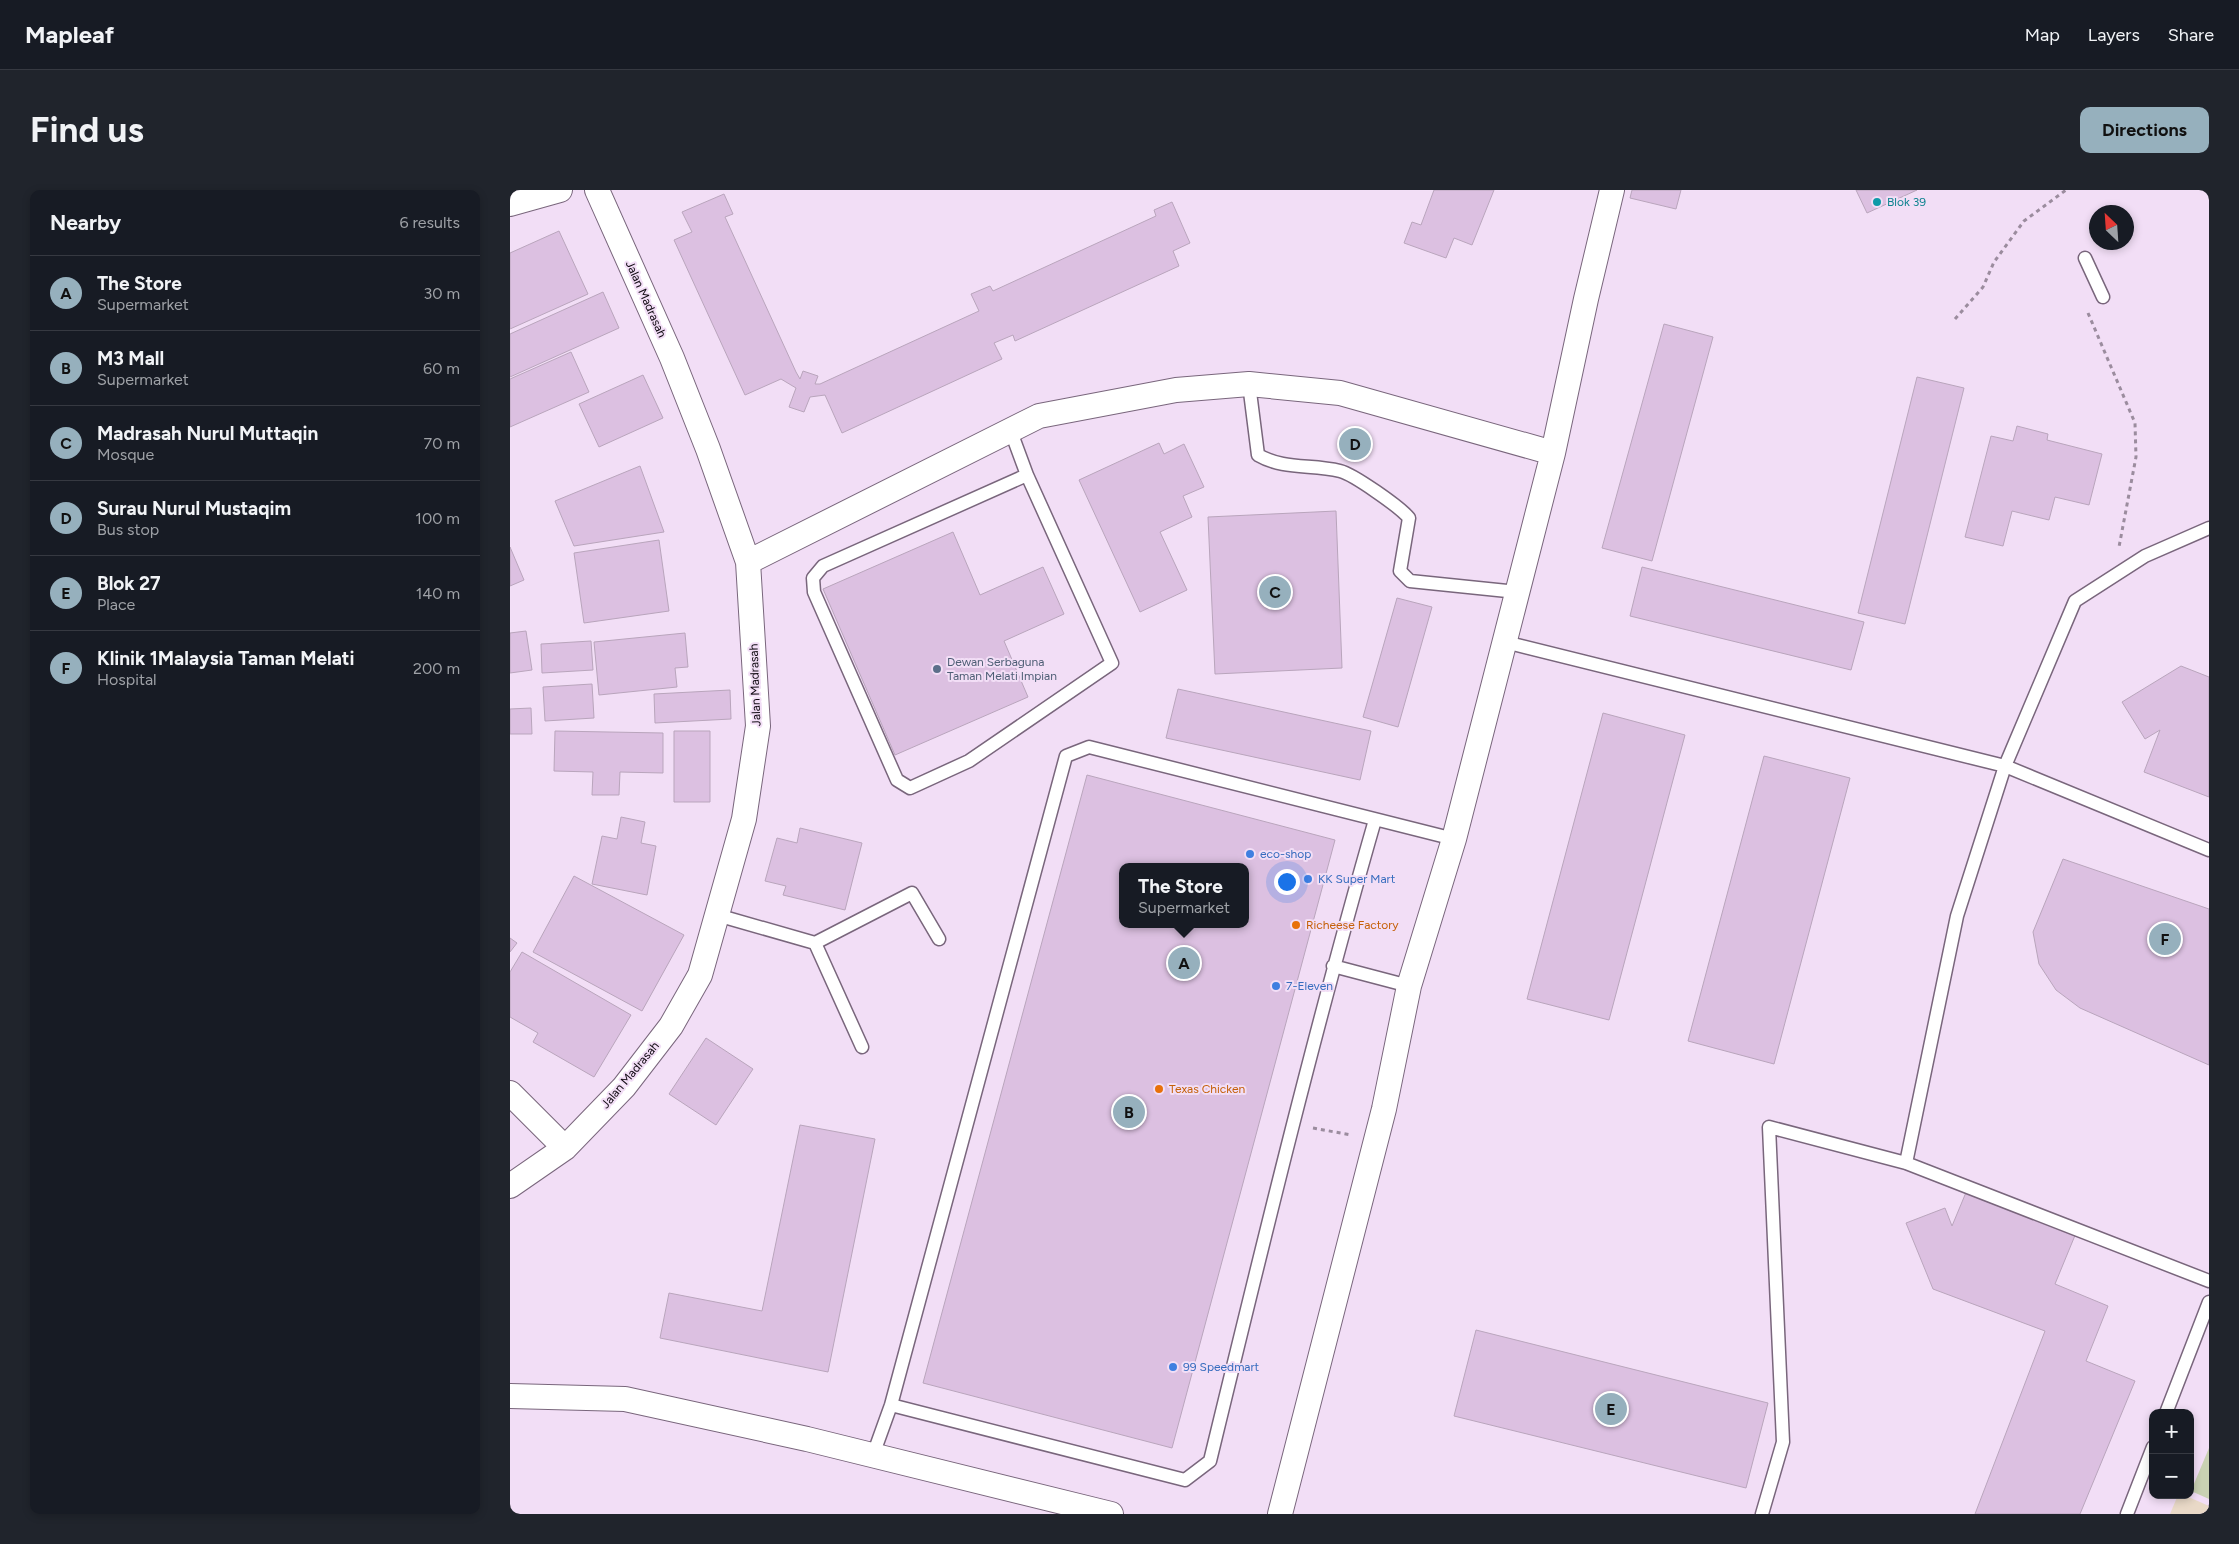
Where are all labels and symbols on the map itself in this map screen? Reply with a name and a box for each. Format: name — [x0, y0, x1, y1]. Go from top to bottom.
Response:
place label: Blok 39 — [1887, 195, 1926, 209]
marker: Blok 39 — [1871, 196, 1883, 208]
north arrow — [2089, 205, 2134, 250]
street label: Jalan Madrasah — [623, 258, 669, 340]
pin: D — [1339, 425, 1371, 463]
pin: C — [1259, 573, 1291, 611]
street label: Jalan Madrasah — [747, 643, 763, 727]
place label: Dewan Serbaguna Taman Melati Impian — [947, 655, 1057, 683]
marker: Dewan Serbaguna Taman Melati Impian — [931, 663, 943, 675]
place label: eco-shop — [1260, 847, 1311, 861]
marker: eco-shop — [1244, 848, 1256, 860]
your location — [1274, 869, 1300, 895]
place label: KK Super Mart — [1318, 872, 1396, 886]
marker: KK Super Mart — [1302, 873, 1314, 885]
place label: Richeese Factory — [1306, 918, 1399, 932]
marker: Richeese Factory — [1290, 919, 1302, 931]
pin: F — [2149, 920, 2181, 958]
pin: A — [1168, 944, 1200, 982]
place label: 7-Eleven — [1286, 979, 1333, 993]
marker: 7-Eleven — [1270, 980, 1282, 992]
street label: Jalan Madrasah — [598, 1039, 662, 1111]
place label: Texas Chicken — [1169, 1082, 1246, 1096]
marker: Texas Chicken — [1153, 1083, 1165, 1095]
pin: B — [1113, 1093, 1145, 1131]
place label: 99 Speedmart — [1183, 1360, 1260, 1374]
marker: 99 Speedmart — [1167, 1361, 1179, 1373]
pin: E — [1595, 1390, 1627, 1428]

